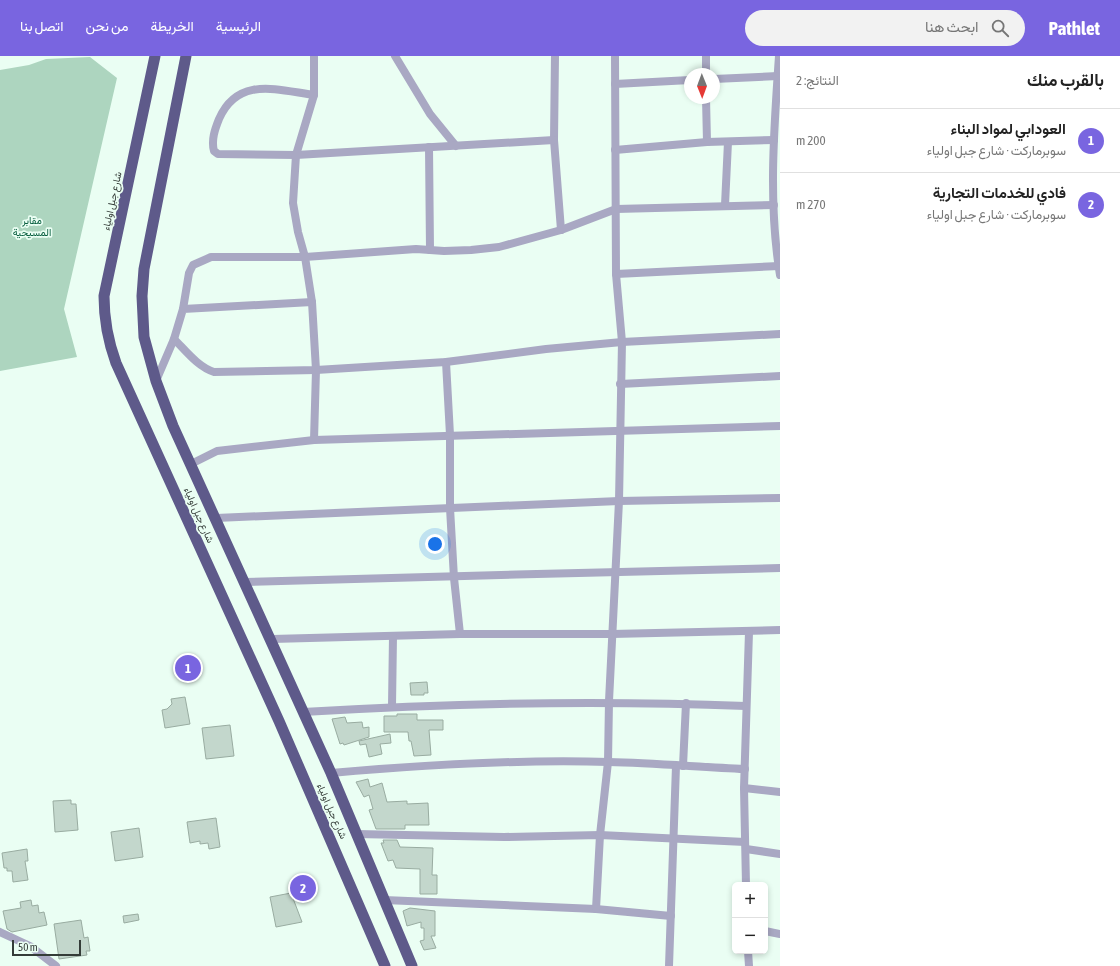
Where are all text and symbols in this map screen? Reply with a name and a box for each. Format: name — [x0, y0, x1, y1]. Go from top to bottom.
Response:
search box — [745, 10, 1025, 46]
icon: search — [989, 17, 1011, 39]
text: Pathlet — [1049, 17, 1100, 39]
text: اتصل بنا — [20, 18, 63, 34]
text: من نحن — [85, 18, 129, 34]
text: الخريطة — [151, 18, 194, 34]
text: الرئيسية — [216, 18, 261, 34]
text: ابحث هنا — [925, 18, 979, 35]
north arrow — [684, 68, 720, 104]
text: بالقرب منك — [1027, 70, 1104, 90]
text: النتائج: 2 — [796, 73, 839, 88]
text: العودابي لمواد البناء — [950, 120, 1066, 137]
text: 200 m — [796, 133, 826, 148]
text: 1 — [1088, 133, 1094, 148]
text: سوبرماركت · شارع جبل اولياء — [927, 143, 1066, 158]
street label: شارع جبل اولياء — [100, 171, 125, 232]
text: فادي للخدمات التجارية — [933, 184, 1066, 201]
text: 270 m — [796, 197, 826, 212]
text: 2 — [1088, 197, 1094, 212]
text: سوبرماركت · شارع جبل اولياء — [927, 207, 1066, 222]
park label: مقابر المسيحية — [13, 215, 51, 239]
street label: شارع جبل اولياء — [181, 486, 216, 545]
your location — [425, 534, 445, 554]
pin: 1 — [175, 653, 201, 683]
street label: شارع جبل اولياء — [314, 782, 349, 841]
pin: 2 — [290, 873, 316, 903]
map controls — [732, 882, 768, 954]
button: + — [732, 882, 768, 918]
button: − — [732, 918, 768, 954]
scale bar — [12, 938, 81, 957]
text: 50 m — [18, 941, 38, 953]

